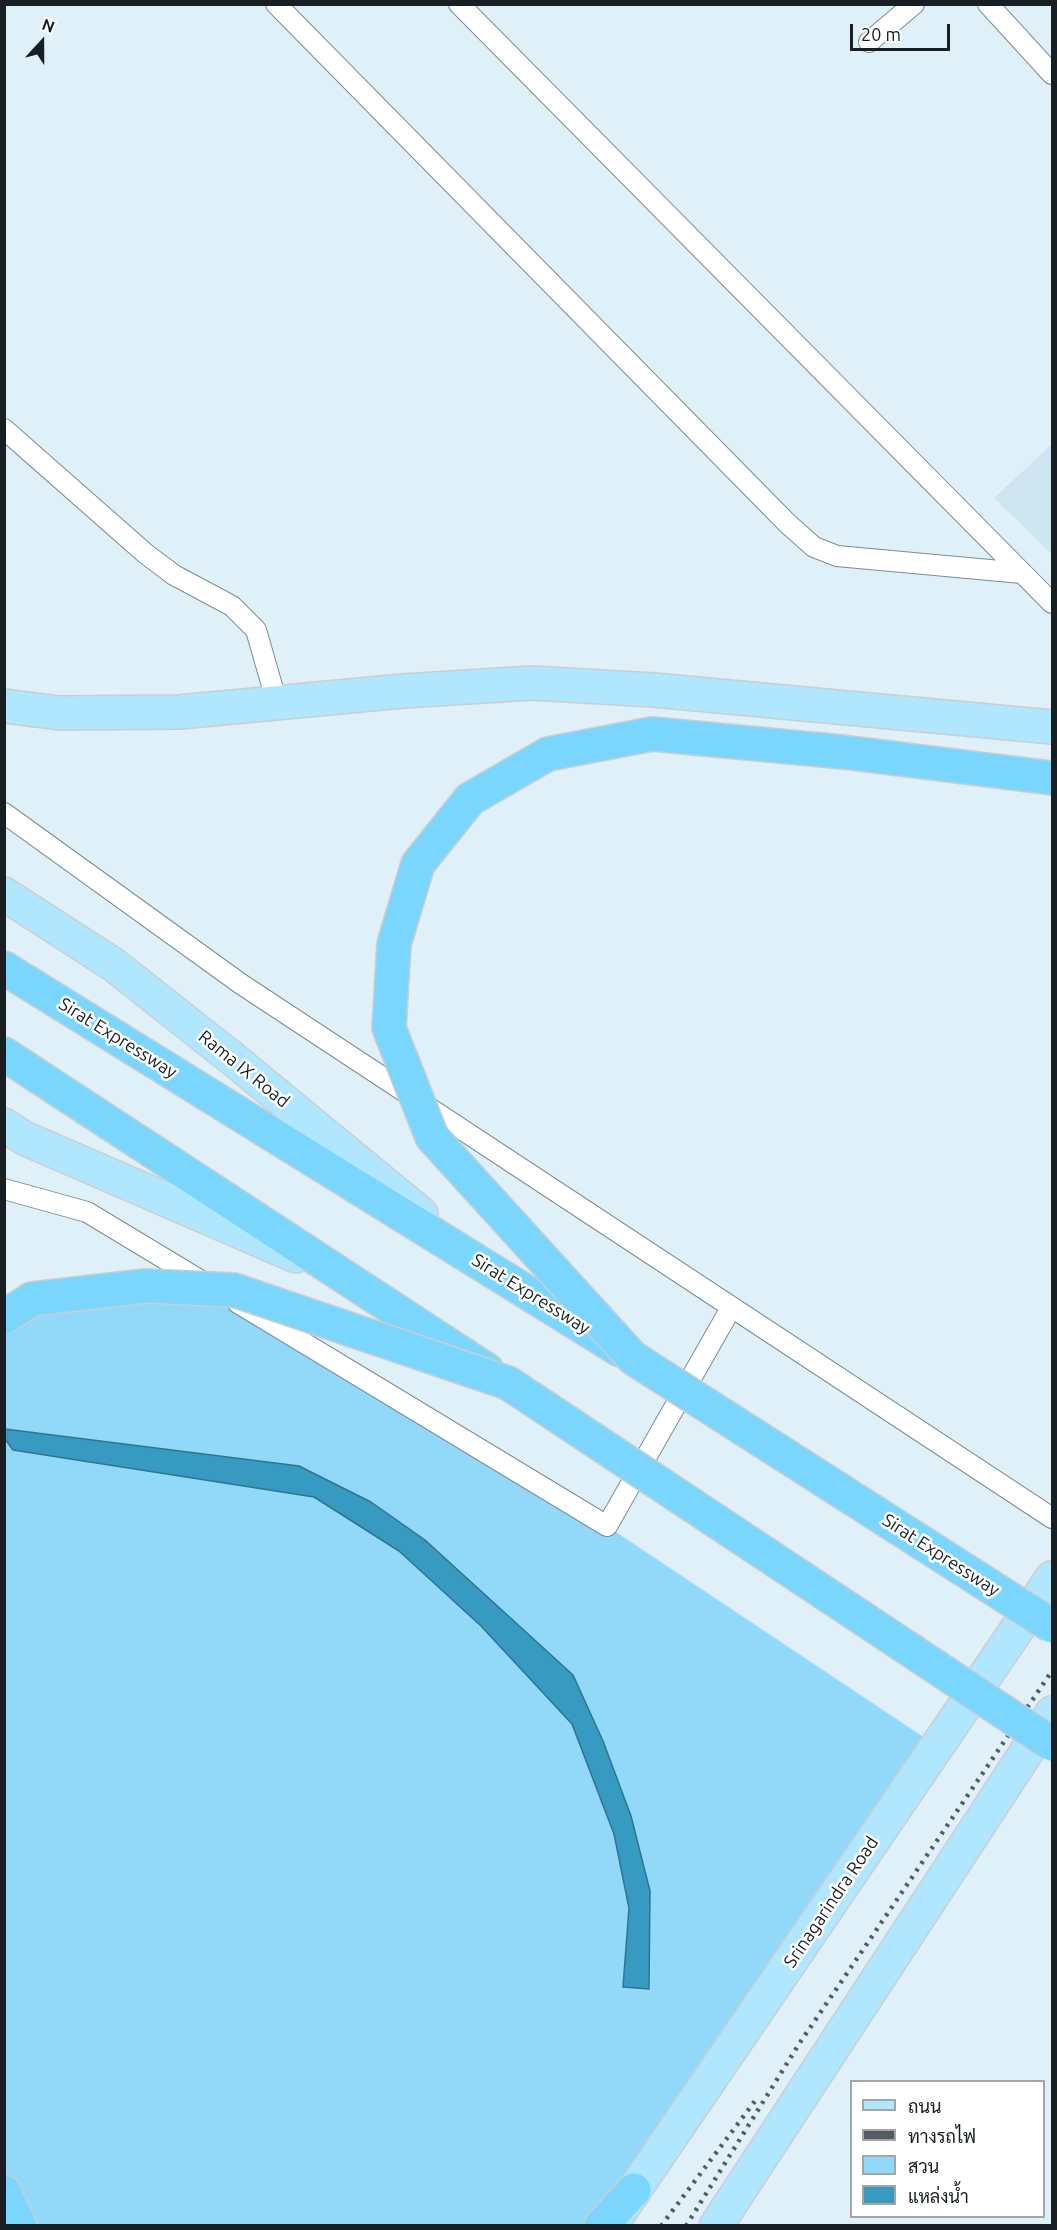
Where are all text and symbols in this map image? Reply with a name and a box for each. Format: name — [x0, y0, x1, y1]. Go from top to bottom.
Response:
north arrow — [12, 12, 72, 72]
scale bar — [853, 12, 954, 50]
text: N — [40, 15, 57, 36]
text: 20 m — [861, 24, 901, 44]
street label: Sirat Expressway — [55, 993, 181, 1083]
street label: Rama IX Road — [194, 1026, 294, 1112]
street label: Sirat Expressway — [468, 1249, 594, 1339]
street label: Sirat Expressway — [878, 1509, 1004, 1601]
street label: Srinagarindra Road — [779, 1832, 883, 1972]
legend — [850, 2080, 1045, 2218]
text: ถนน — [908, 2096, 941, 2116]
text: ทางรถไฟ — [908, 2126, 976, 2146]
text: สวน — [908, 2156, 939, 2176]
text: แหล่งน้ำ — [908, 2186, 969, 2206]

